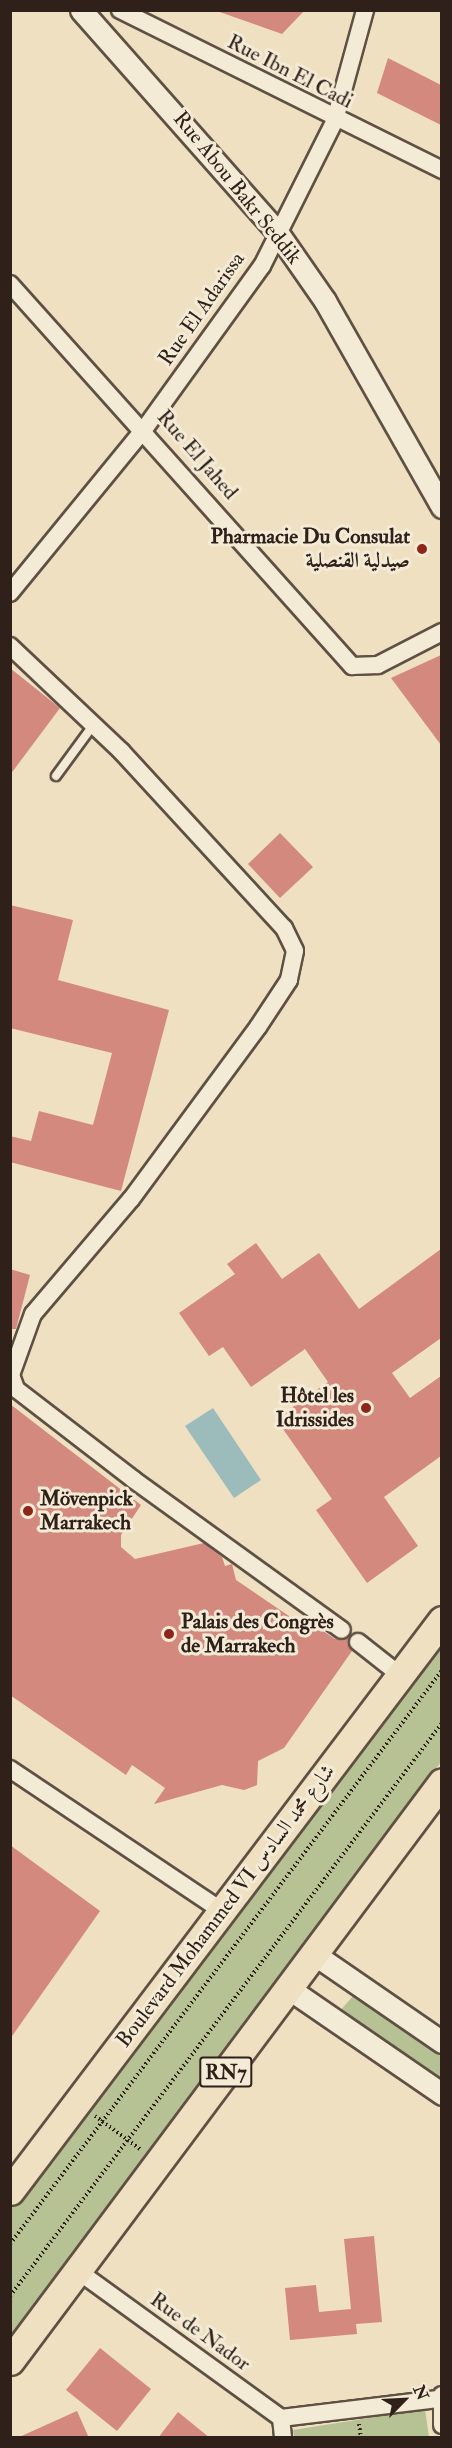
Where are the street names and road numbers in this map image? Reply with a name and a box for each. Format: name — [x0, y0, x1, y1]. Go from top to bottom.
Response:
street label: Rue Ibn El Cadi — [223, 30, 357, 114]
street label: Rue Abou Bakr Seddik — [168, 106, 306, 270]
street label: Rue El Adarissa — [154, 247, 250, 371]
street label: Rue El Jahed — [151, 405, 243, 505]
street label: Boulevard Mohammed VI شارع محمد السادس — [111, 1759, 341, 2053]
road number: RN7 — [199, 2055, 253, 2089]
street label: Rue de Nador — [145, 2287, 255, 2377]

